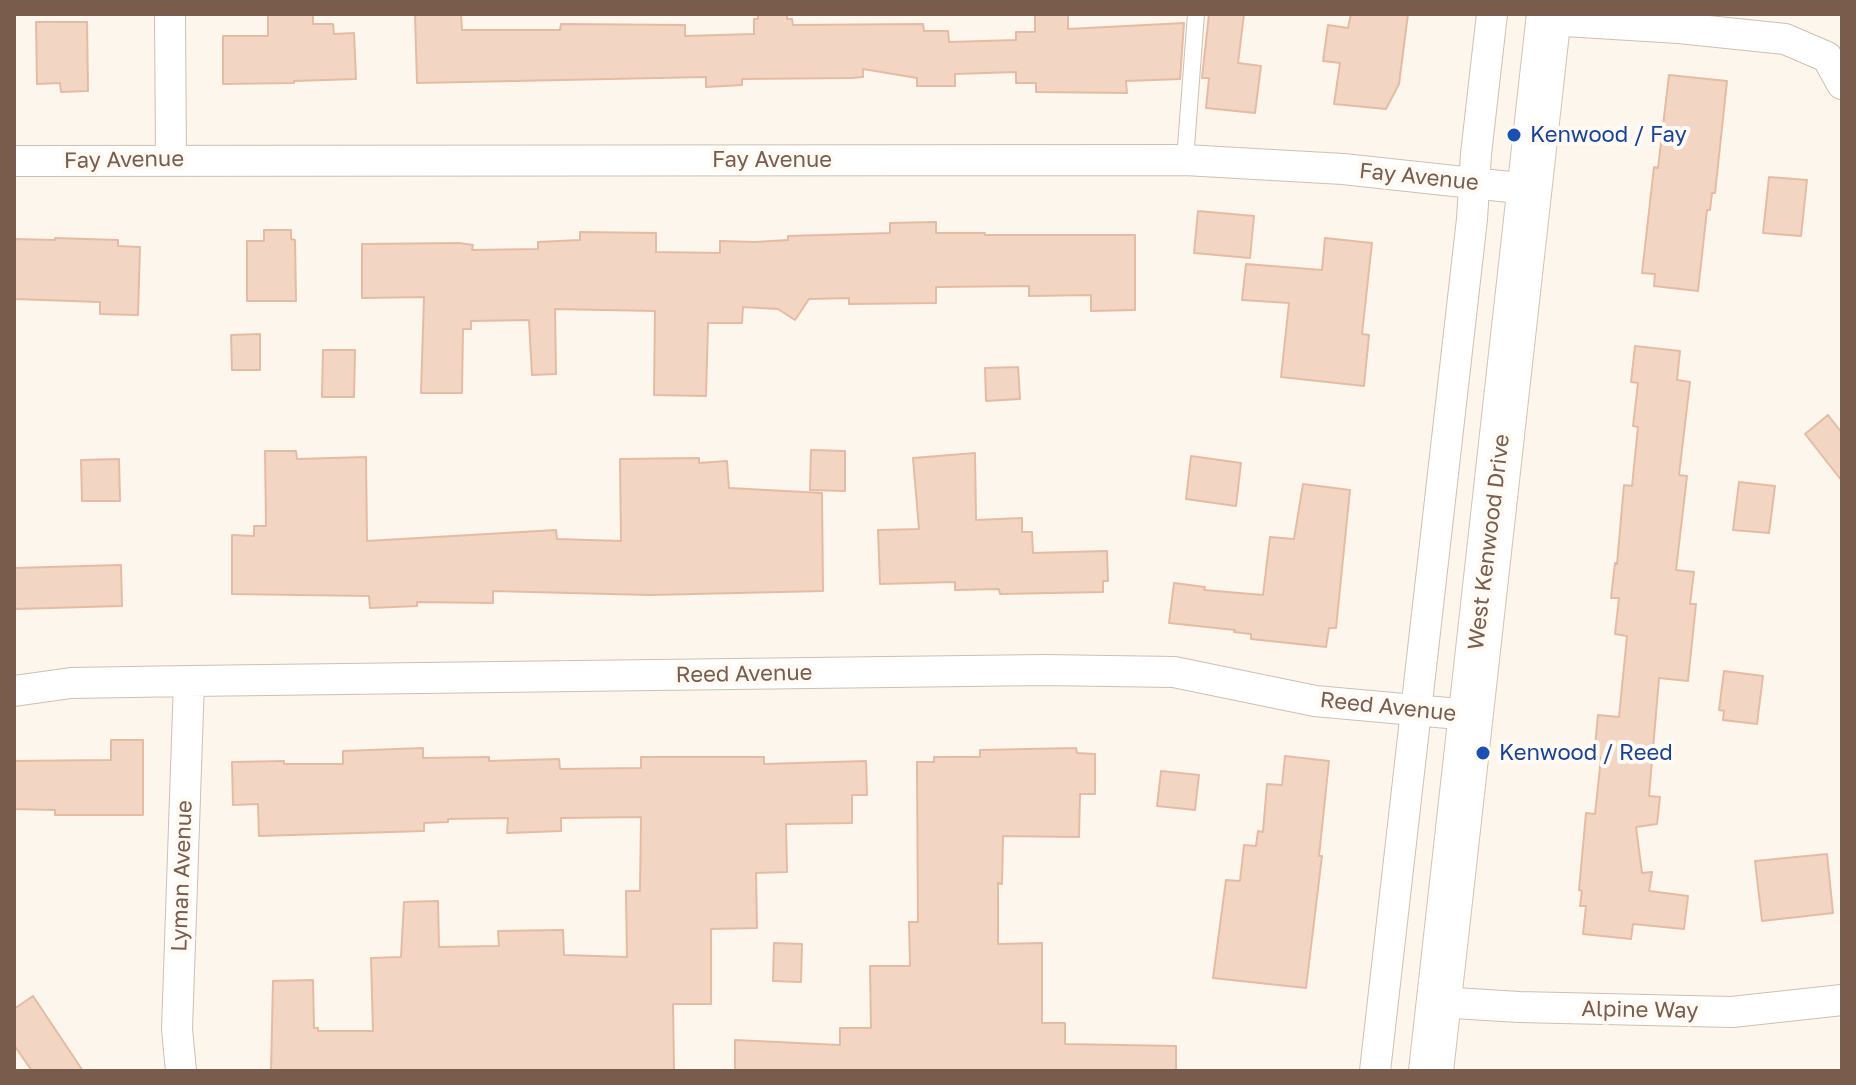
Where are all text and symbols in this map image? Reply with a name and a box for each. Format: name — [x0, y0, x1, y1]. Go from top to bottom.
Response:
place label: Kenwood / Fay — [1530, 122, 1687, 148]
marker: Kenwood / Fay — [1505, 126, 1523, 144]
street label: Fay Avenue — [64, 146, 184, 174]
street label: Fay Avenue — [712, 147, 832, 173]
street label: Fay Avenue — [1358, 158, 1480, 196]
street label: West Kenwood Drive — [1463, 433, 1515, 651]
street label: Reed Avenue — [675, 660, 813, 688]
street label: Reed Avenue — [1319, 687, 1457, 727]
place label: Kenwood / Reed — [1499, 740, 1673, 766]
marker: Kenwood / Reed — [1474, 744, 1492, 762]
street label: Lyman Avenue — [166, 800, 198, 952]
street label: Alpine Way — [1581, 996, 1699, 1024]

